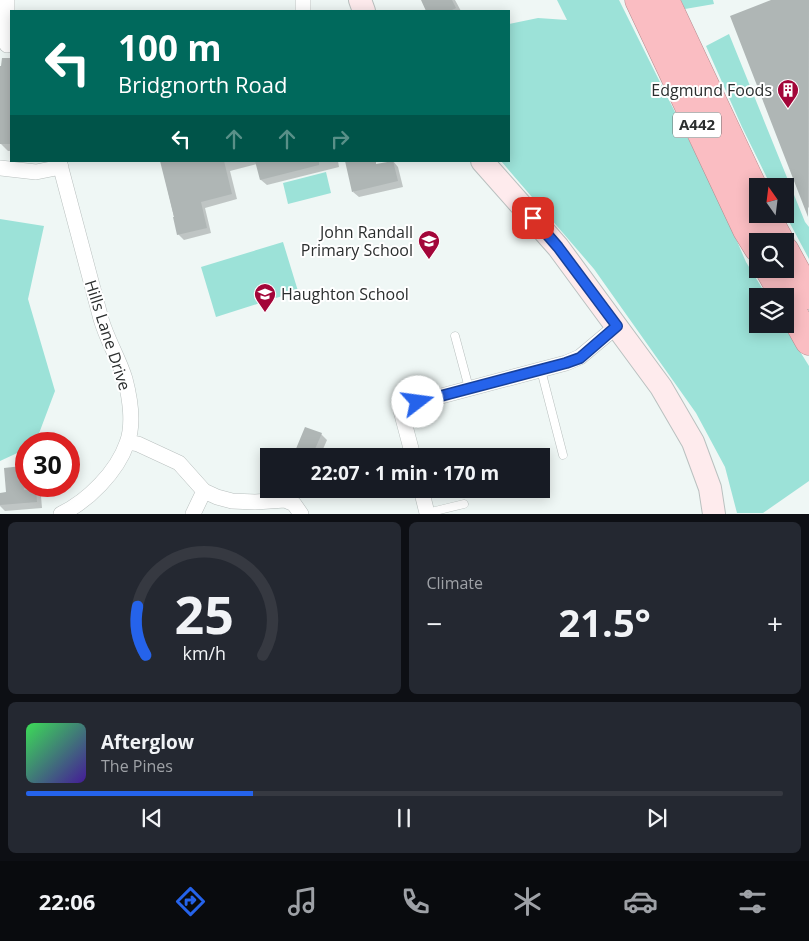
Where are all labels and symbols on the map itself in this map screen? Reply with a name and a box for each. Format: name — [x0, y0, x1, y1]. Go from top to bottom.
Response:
building icon: Edgmund Foods — [776, 78, 800, 109]
place label: Edgmund Foods — [651, 79, 772, 101]
road number: A442 — [673, 112, 721, 138]
north arrow — [749, 178, 794, 222]
pin — [512, 197, 554, 239]
place label: John Randall Primary School — [301, 221, 413, 261]
school or university icon: John Randall Primary School — [417, 229, 441, 260]
street label: Hills Lane Drive — [80, 277, 136, 393]
school or university icon: Haughton School — [253, 282, 277, 313]
place label: Haughton School — [281, 283, 409, 305]
position arrow — [391, 375, 443, 427]
speed limit sign: 30 — [15, 432, 80, 497]

